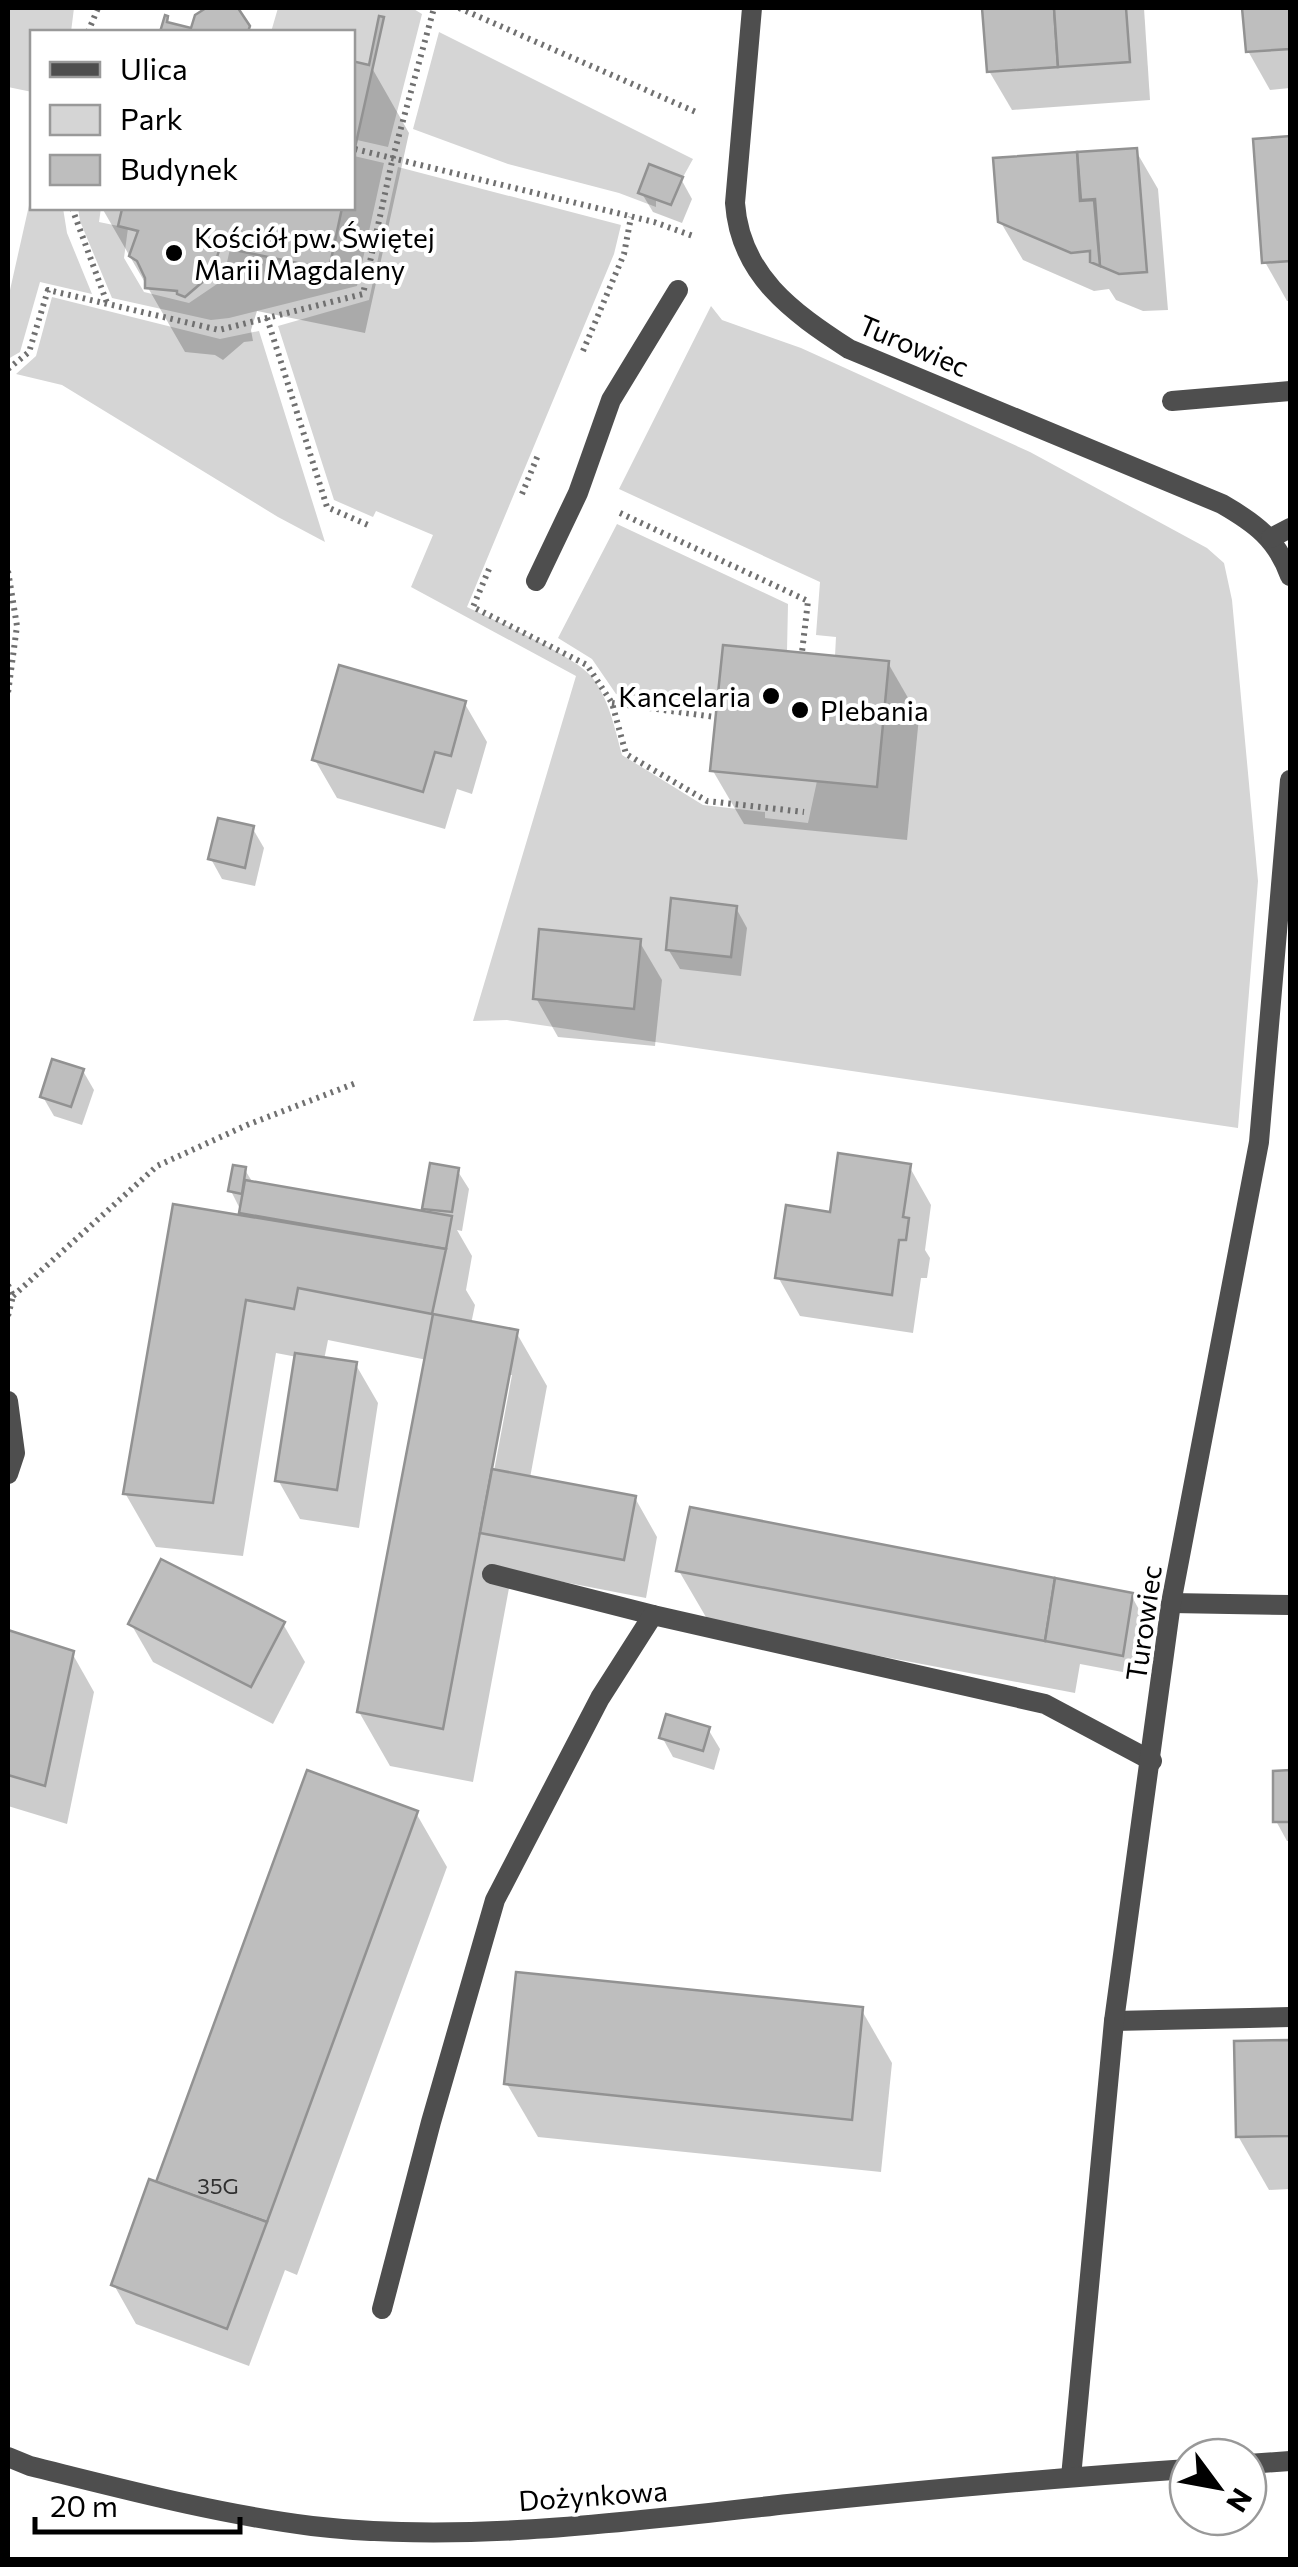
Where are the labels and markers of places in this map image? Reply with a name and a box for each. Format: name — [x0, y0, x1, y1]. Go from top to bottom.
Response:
place label: Kościół pw. Świętej Marii Magdaleny — [194, 220, 435, 286]
marker: Kościół pw. Świętej Marii Magdaleny — [163, 242, 185, 264]
place label: Kancelaria — [618, 679, 751, 713]
marker: Kancelaria — [760, 685, 782, 707]
place label: Plebania — [820, 693, 929, 727]
marker: Plebania — [789, 699, 811, 721]

